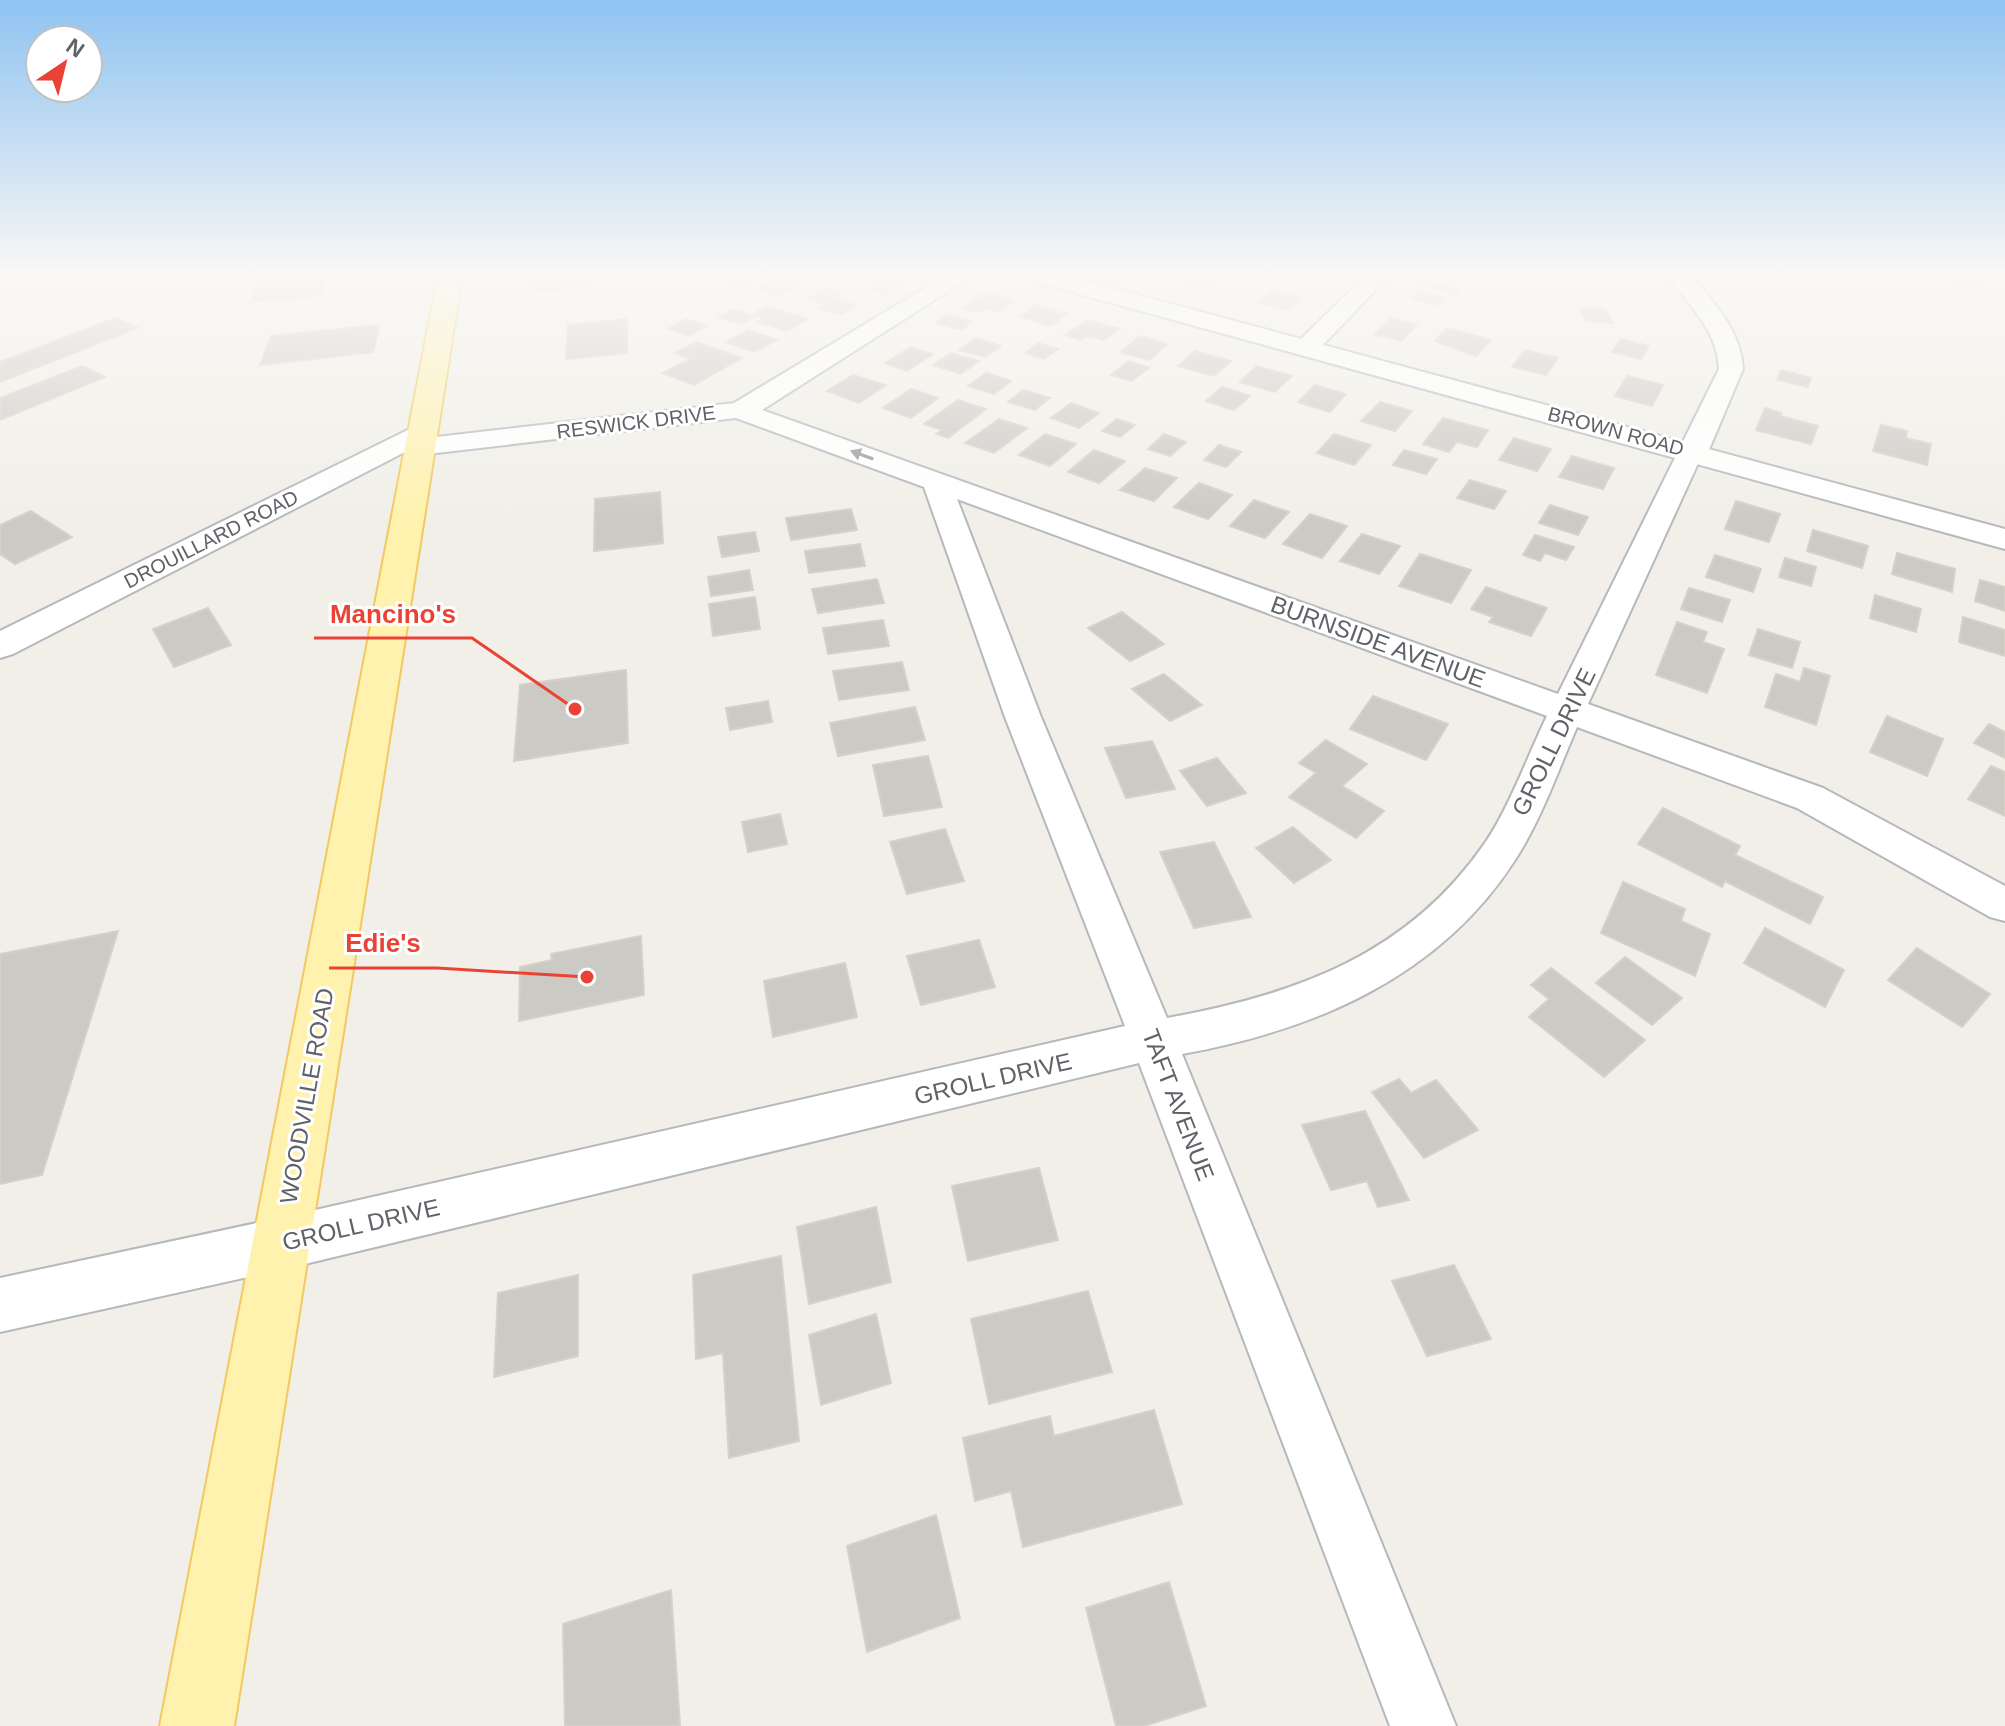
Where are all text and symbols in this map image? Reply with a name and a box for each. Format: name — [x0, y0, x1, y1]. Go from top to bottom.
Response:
north arrow — [24, 24, 104, 104]
text: N — [62, 33, 89, 63]
street label: RESWICK DRIVE — [555, 401, 717, 443]
street label: BROWN ROAD — [1546, 402, 1686, 460]
one-way arrow — [850, 449, 874, 461]
street label: DROUILLARD ROAD — [120, 486, 302, 592]
callout: Mancino's — [314, 588, 472, 638]
street label: BURNSIDE AVENUE — [1267, 590, 1489, 693]
text: Mancino's — [330, 599, 456, 629]
street label: GROLL DRIVE — [1506, 664, 1601, 820]
callout: Edie's — [329, 918, 437, 968]
text: Edie's — [345, 928, 421, 958]
street label: WOODVILLE ROAD — [274, 986, 339, 1206]
street label: TAFT AVENUE — [1137, 1025, 1220, 1184]
street label: GROLL DRIVE — [912, 1047, 1074, 1110]
street label: GROLL DRIVE — [280, 1193, 442, 1256]

